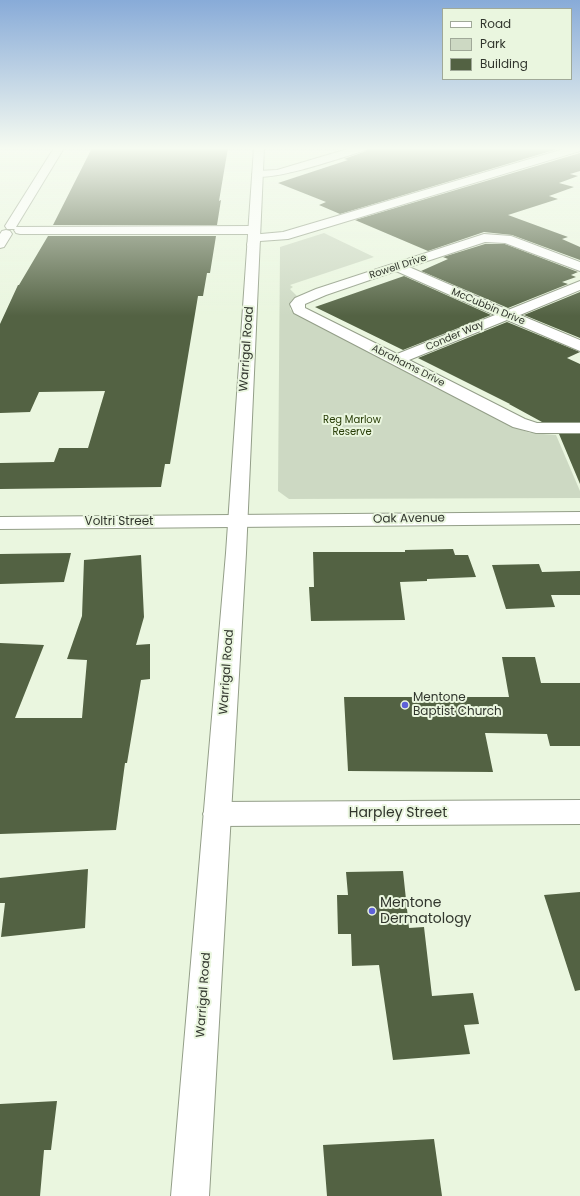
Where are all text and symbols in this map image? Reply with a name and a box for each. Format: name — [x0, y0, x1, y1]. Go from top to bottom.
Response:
legend — [442, 8, 572, 80]
text: Road — [480, 15, 511, 32]
text: Park — [480, 35, 506, 52]
text: Building — [480, 55, 528, 72]
street label: Rowell Drive — [368, 252, 428, 282]
street label: McCubbin Drive — [449, 286, 527, 328]
street label: Warrigal Road — [237, 306, 257, 392]
street label: Conder Way — [424, 318, 486, 354]
street label: Abrahams Drive — [369, 342, 447, 390]
park label: Reg Marlow Reserve — [323, 414, 381, 438]
street label: Oak Avenue — [373, 511, 445, 527]
street label: Voltri Street — [85, 515, 153, 529]
street label: Warrigal Road — [217, 629, 237, 715]
place label: Mentone Baptist Church — [413, 691, 502, 719]
marker: Mentone Baptist Church — [400, 700, 410, 710]
street label: Harpley Street — [349, 805, 447, 821]
place label: Mentone Dermatology — [380, 895, 471, 928]
marker: Mentone Dermatology — [367, 906, 377, 916]
street label: Warrigal Road — [194, 952, 214, 1038]

